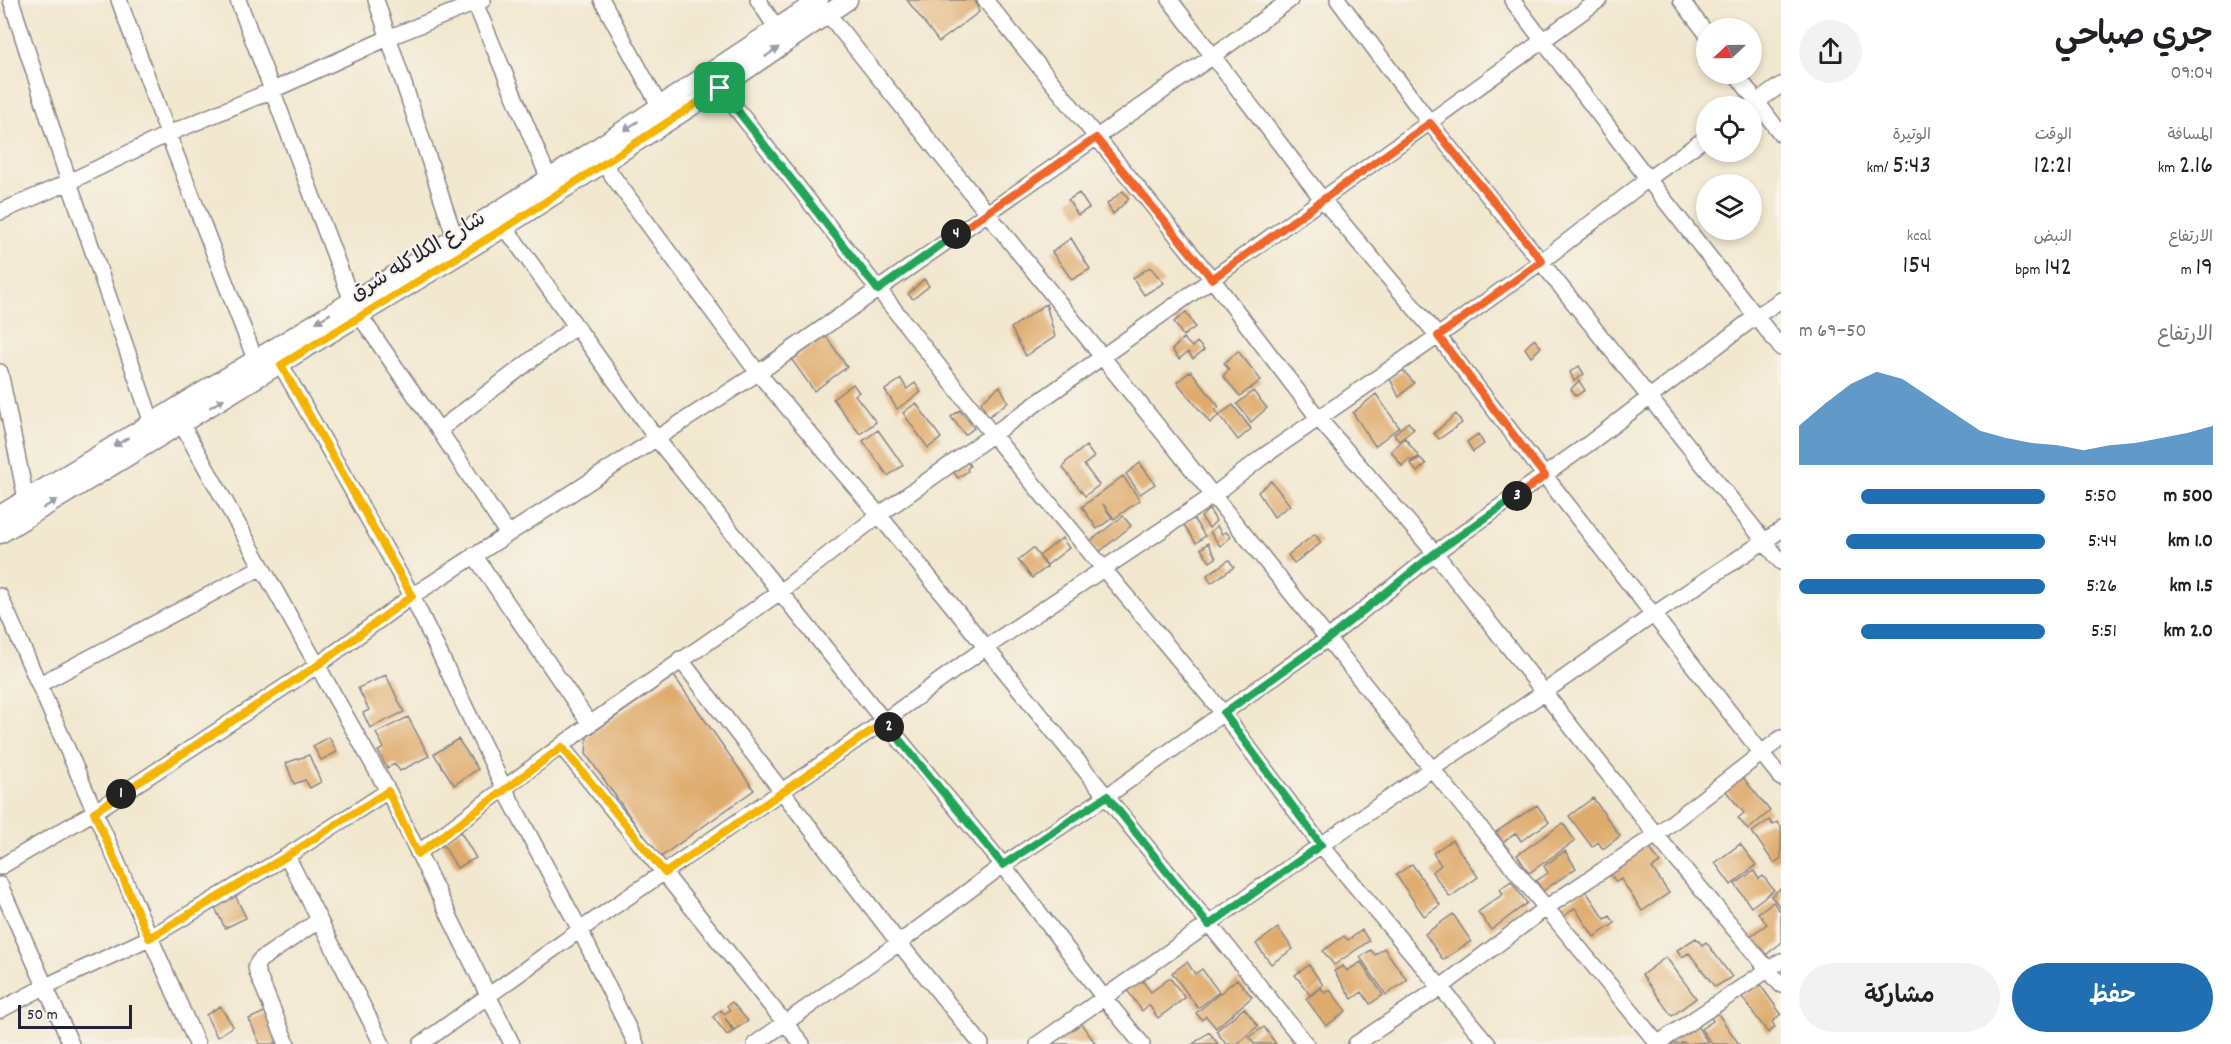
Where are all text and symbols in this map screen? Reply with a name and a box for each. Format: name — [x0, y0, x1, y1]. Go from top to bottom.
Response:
text: جري صباحي — [2055, 14, 2213, 61]
north arrow — [1696, 18, 1762, 84]
map controls — [1696, 18, 1762, 240]
button: share — [1799, 20, 1862, 83]
one-way arrow — [763, 46, 779, 58]
text: 09:04 — [2170, 60, 2213, 88]
pin — [694, 62, 745, 113]
icon: arrive — [703, 71, 736, 104]
button: locate — [1696, 96, 1762, 162]
one-way arrow — [623, 120, 639, 131]
text: الوتيرة — [1892, 124, 1931, 147]
text: الوقت — [2035, 124, 2072, 147]
text: المسافة — [2167, 124, 2213, 147]
text: 5:43 — [1892, 148, 1931, 185]
text: 12:21 — [2034, 148, 2072, 185]
text: 2.16 — [2179, 148, 2213, 185]
text: /km — [1867, 157, 1892, 180]
text: km — [2158, 157, 2179, 180]
button: layers — [1696, 174, 1762, 240]
street label: شارع الكلاكله شرق — [345, 205, 492, 310]
pin: 4 — [941, 219, 971, 249]
text: 4 — [953, 222, 959, 245]
text: kcal — [1907, 225, 1931, 248]
text: النبض — [2034, 226, 2072, 249]
text: الارتفاع — [2168, 226, 2213, 249]
text: 154 — [1902, 248, 1931, 285]
text: 142 — [2044, 250, 2072, 287]
text: 19 — [2195, 250, 2213, 287]
text: bpm — [2015, 259, 2044, 282]
text: m — [2181, 259, 2195, 282]
one-way arrow — [315, 313, 331, 324]
text: 50–69 m — [1799, 318, 1866, 346]
text: الارتفاع — [2157, 322, 2213, 350]
one-way arrow — [209, 398, 225, 409]
one-way arrow — [113, 436, 129, 447]
pin: 3 — [1502, 481, 1532, 511]
text: 5:50 — [2084, 483, 2117, 511]
text: 500 m — [2164, 483, 2213, 511]
text: 3 — [1513, 484, 1521, 507]
one-way arrow — [42, 498, 58, 509]
text: 5:44 — [2088, 528, 2117, 556]
text: 1.0 km — [2168, 528, 2213, 556]
text: 5:26 — [2086, 573, 2117, 601]
text: 1.5 km — [2169, 573, 2213, 601]
text: 5:51 — [2091, 618, 2117, 646]
text: 2.0 km — [2163, 618, 2213, 646]
pin: 2 — [874, 712, 904, 742]
text: 2 — [886, 715, 893, 738]
pin: 1 — [106, 779, 136, 809]
text: 1 — [119, 782, 123, 805]
button: مشاركة — [1799, 963, 2000, 1032]
button: حفظ — [2012, 963, 2213, 1032]
scale bar — [18, 1002, 132, 1030]
text: 50 m — [27, 1004, 58, 1027]

